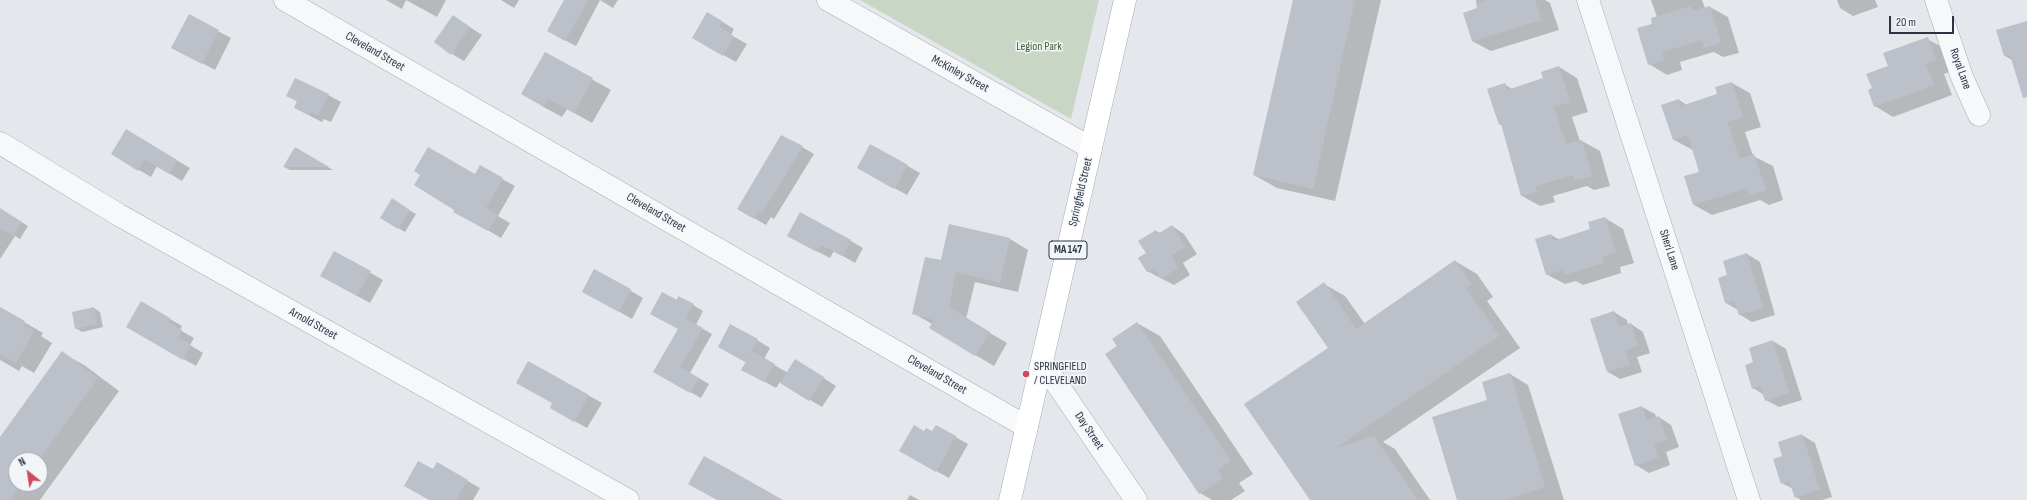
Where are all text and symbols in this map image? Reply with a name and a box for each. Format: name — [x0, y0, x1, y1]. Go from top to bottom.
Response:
scale bar — [1891, 8, 1956, 34]
text: 20 m — [1896, 15, 1916, 30]
street label: Cleveland Street — [343, 29, 407, 75]
park label: Legion Park — [1016, 40, 1062, 54]
street label: Royal Lane — [1946, 47, 1974, 91]
street label: McKinley Street — [929, 52, 991, 96]
street label: Springfield Street — [1066, 156, 1096, 228]
street label: Cleveland Street — [624, 190, 688, 236]
street label: Sheri Lane — [1656, 228, 1682, 272]
road number: MA 147 — [1049, 241, 1087, 259]
street label: Arnold Street — [286, 305, 340, 343]
street label: Cleveland Street — [905, 352, 969, 398]
place label: SPRINGFIELD / CLEVELAND — [1034, 360, 1087, 388]
marker: SPRINGFIELD / CLEVELAND — [1021, 369, 1031, 379]
street label: Day Street — [1071, 409, 1107, 453]
north arrow — [8, 452, 48, 492]
text: N — [16, 455, 28, 469]

